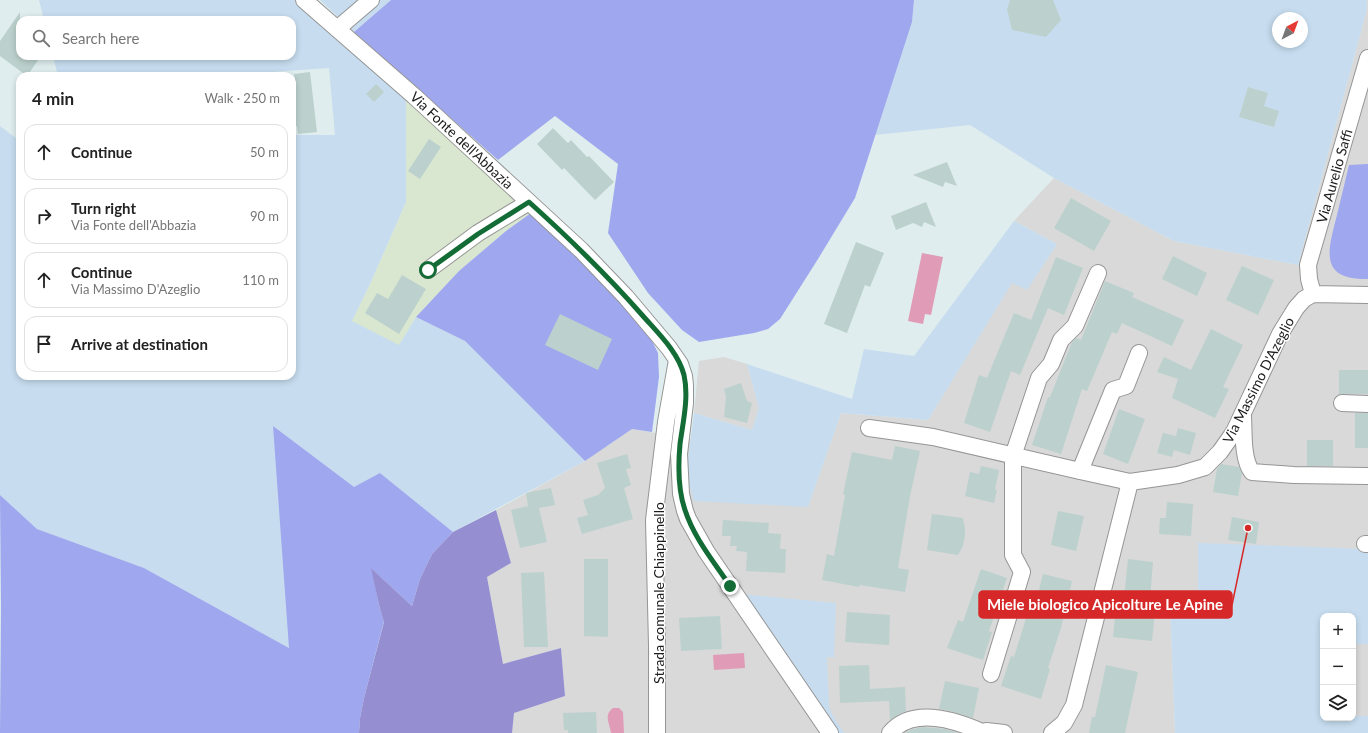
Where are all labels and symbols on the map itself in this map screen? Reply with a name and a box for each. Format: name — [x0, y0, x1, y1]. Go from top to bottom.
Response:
north arrow — [1272, 12, 1308, 48]
street label: Via Fonte dell'Abbazia — [407, 88, 517, 192]
street label: Via Aurelio Saffi — [1312, 127, 1356, 225]
route start — [419, 261, 437, 279]
street label: Via Massimo D'Azeglio — [1219, 314, 1297, 446]
street label: Strada comunale Chiappinello — [650, 502, 667, 684]
route end — [721, 577, 739, 595]
callout: Miele biologico Apicolture Le Apine — [979, 591, 1232, 618]
text: Miele biologico Apicolture Le Apine — [987, 595, 1223, 613]

